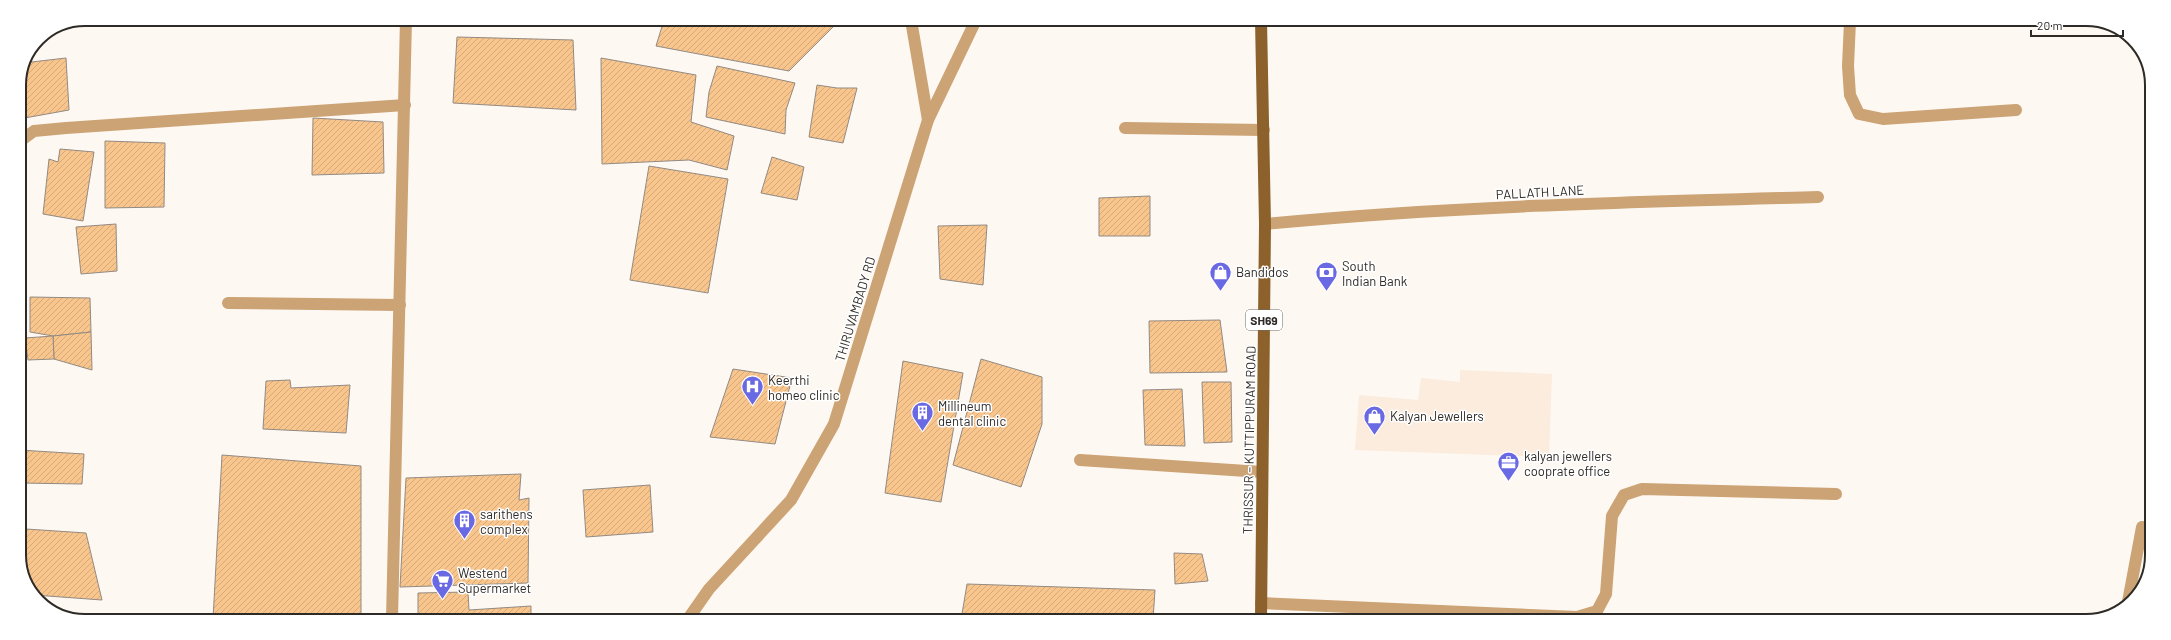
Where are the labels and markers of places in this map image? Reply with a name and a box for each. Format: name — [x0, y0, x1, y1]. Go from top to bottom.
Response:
place label: South Indian Bank — [1342, 258, 1408, 289]
shop icon: Bandidos — [1207, 259, 1233, 292]
bank icon: South Indian Bank — [1313, 260, 1339, 293]
place label: Bandidos — [1236, 264, 1288, 280]
place label: Keerthi homeo clinic — [768, 372, 840, 403]
hospital icon: Keerthi homeo clinic — [739, 374, 765, 407]
place label: Millineum dental clinic — [938, 398, 1006, 429]
building icon: Millineum dental clinic — [910, 400, 936, 433]
shop icon: Kalyan Jewellers — [1361, 403, 1387, 436]
place label: Kalyan Jewellers — [1390, 408, 1484, 424]
place label: kalyan jewellers cooprate office — [1524, 448, 1612, 479]
office icon: kalyan jewellers cooprate office — [1495, 450, 1521, 483]
place label: sarithens complex — [480, 506, 533, 537]
building icon: sarithens complex — [452, 508, 478, 541]
place label: Westend Supermarket — [458, 565, 531, 596]
supermarket icon: Westend Supermarket — [430, 567, 456, 600]

